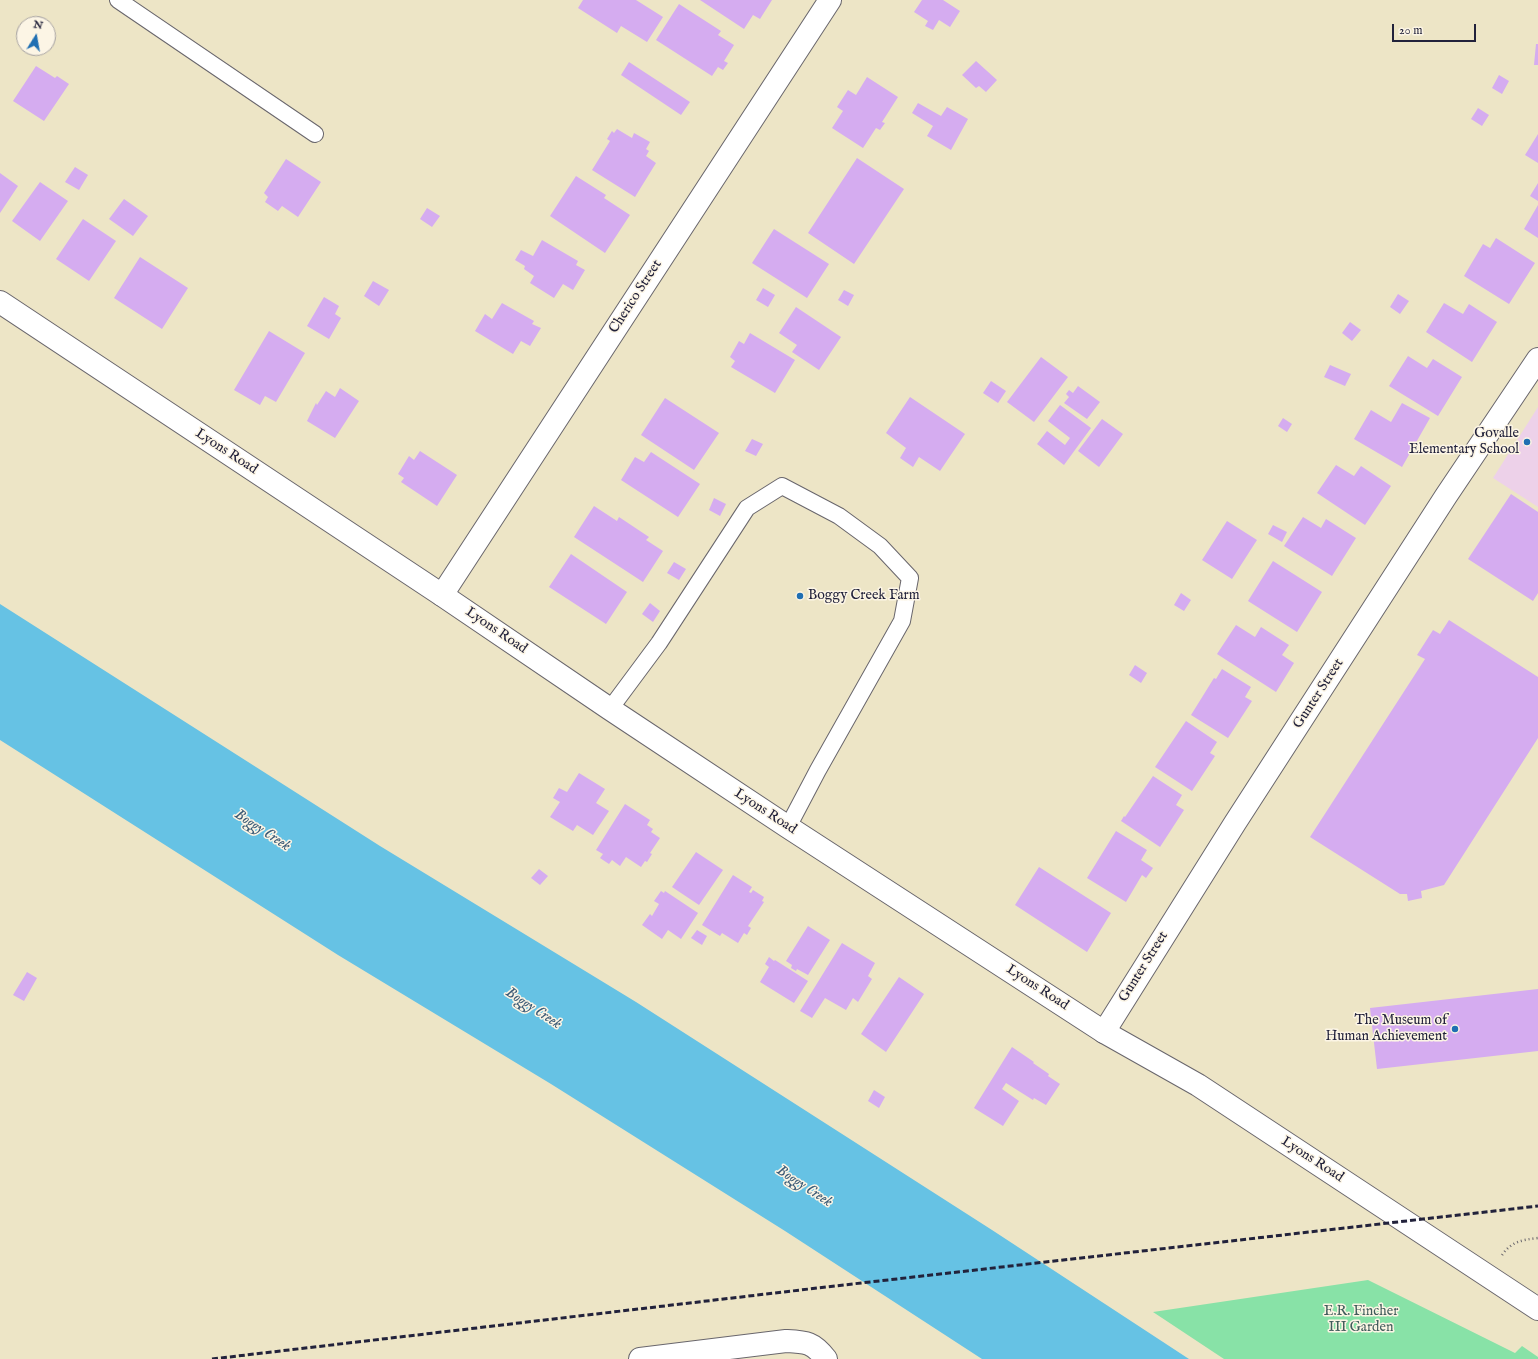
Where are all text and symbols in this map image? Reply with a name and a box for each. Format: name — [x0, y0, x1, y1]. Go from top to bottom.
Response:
north arrow — [16, 16, 56, 56]
scale bar — [1394, 16, 1478, 42]
text: N — [32, 17, 44, 33]
text: 20 m — [1399, 23, 1422, 38]
street label: Cherico Street — [606, 257, 666, 337]
street label: Lyons Road — [192, 426, 260, 478]
place label: Govalle Elementary School — [1409, 426, 1519, 458]
marker: Govalle Elementary School — [1522, 437, 1532, 447]
place label: Boggy Creek Farm — [808, 588, 920, 604]
marker: Boggy Creek Farm — [795, 591, 805, 601]
street label: Lyons Road — [462, 604, 530, 658]
street label: Gunter Street — [1290, 656, 1348, 732]
street label: Lyons Road — [731, 786, 799, 838]
water label: Boggy Creek — [231, 806, 293, 856]
street label: Gunter Street — [1116, 929, 1172, 1005]
street label: Lyons Road — [1003, 962, 1071, 1014]
water label: Boggy Creek — [502, 984, 564, 1034]
place label: The Museum of Human Achievement — [1326, 1013, 1447, 1046]
marker: The Museum of Human Achievement — [1450, 1024, 1460, 1034]
street label: Lyons Road — [1278, 1134, 1346, 1186]
water label: Boggy Creek — [773, 1162, 835, 1212]
park label: E.R. Fincher III Garden — [1324, 1304, 1398, 1336]

